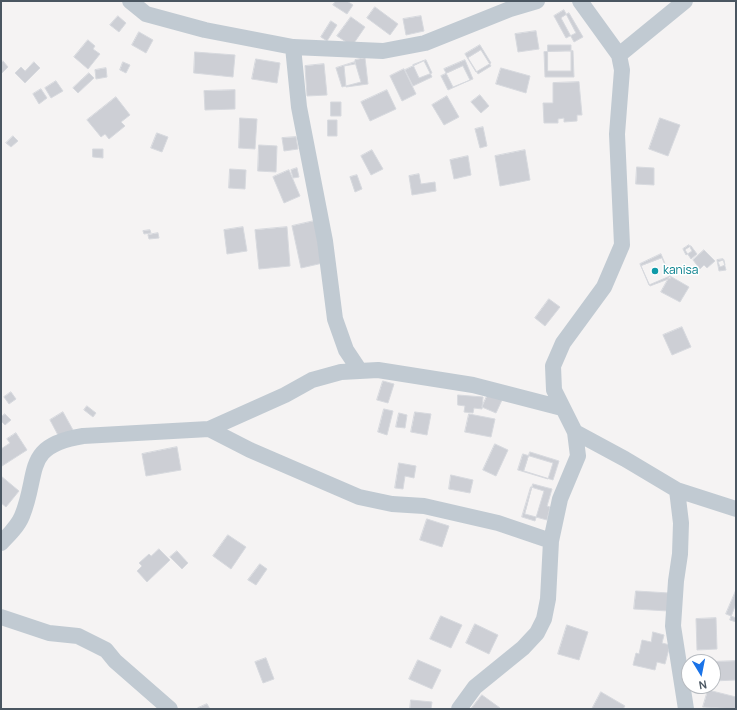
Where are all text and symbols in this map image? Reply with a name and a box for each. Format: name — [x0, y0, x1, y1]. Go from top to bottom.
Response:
place label: kanisa — [663, 264, 699, 278]
marker: kanisa — [650, 266, 660, 276]
north arrow — [681, 654, 721, 694]
text: N — [698, 677, 708, 693]

